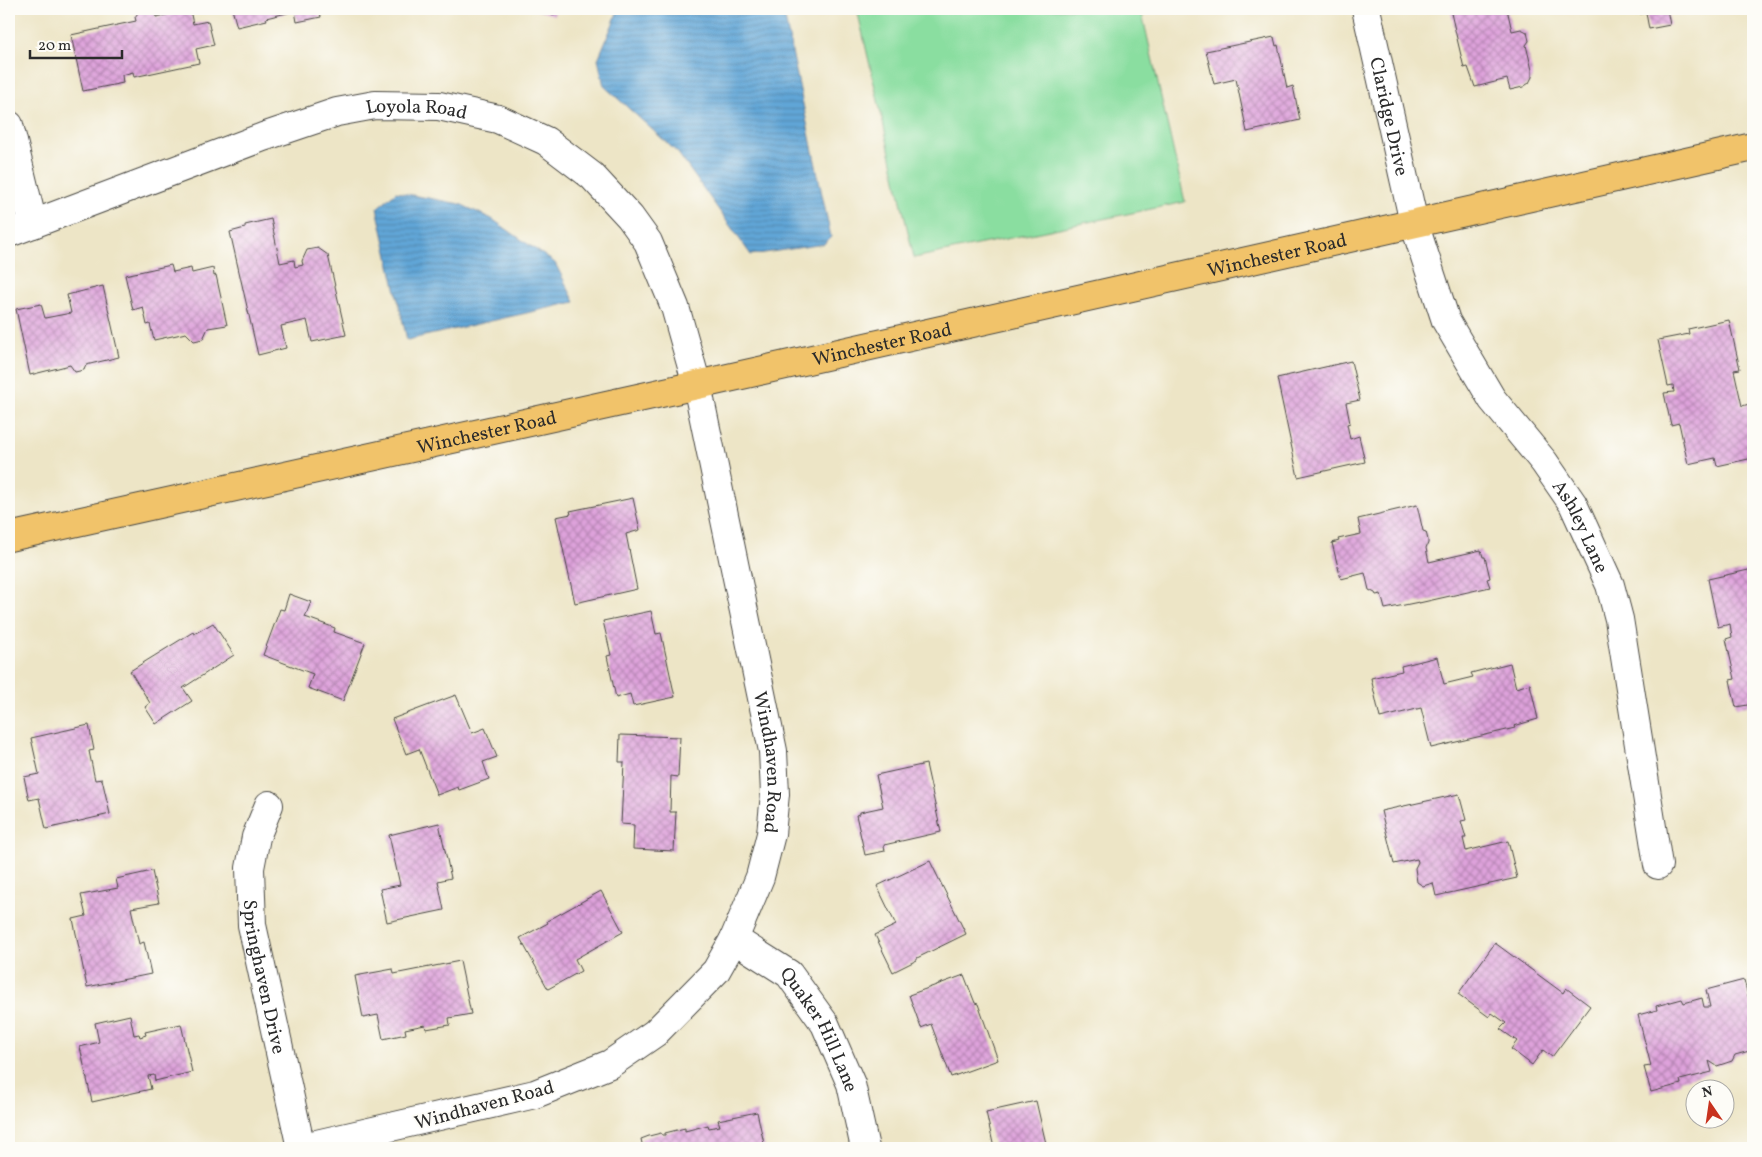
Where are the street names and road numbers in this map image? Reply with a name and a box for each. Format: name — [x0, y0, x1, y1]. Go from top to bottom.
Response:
street label: Claridge Drive — [1362, 55, 1414, 179]
street label: Loyola Road — [364, 94, 470, 127]
street label: Winchester Road — [1205, 228, 1350, 285]
street label: Winchester Road — [810, 317, 954, 374]
street label: Winchester Road — [415, 405, 559, 462]
street label: Ashley Lane — [1545, 475, 1614, 578]
street label: Windhaven Road — [746, 689, 786, 834]
street label: Springhaven Drive — [236, 899, 291, 1056]
street label: Quaker Hill Lane — [773, 962, 863, 1094]
street label: Windhaven Road — [412, 1075, 557, 1137]

